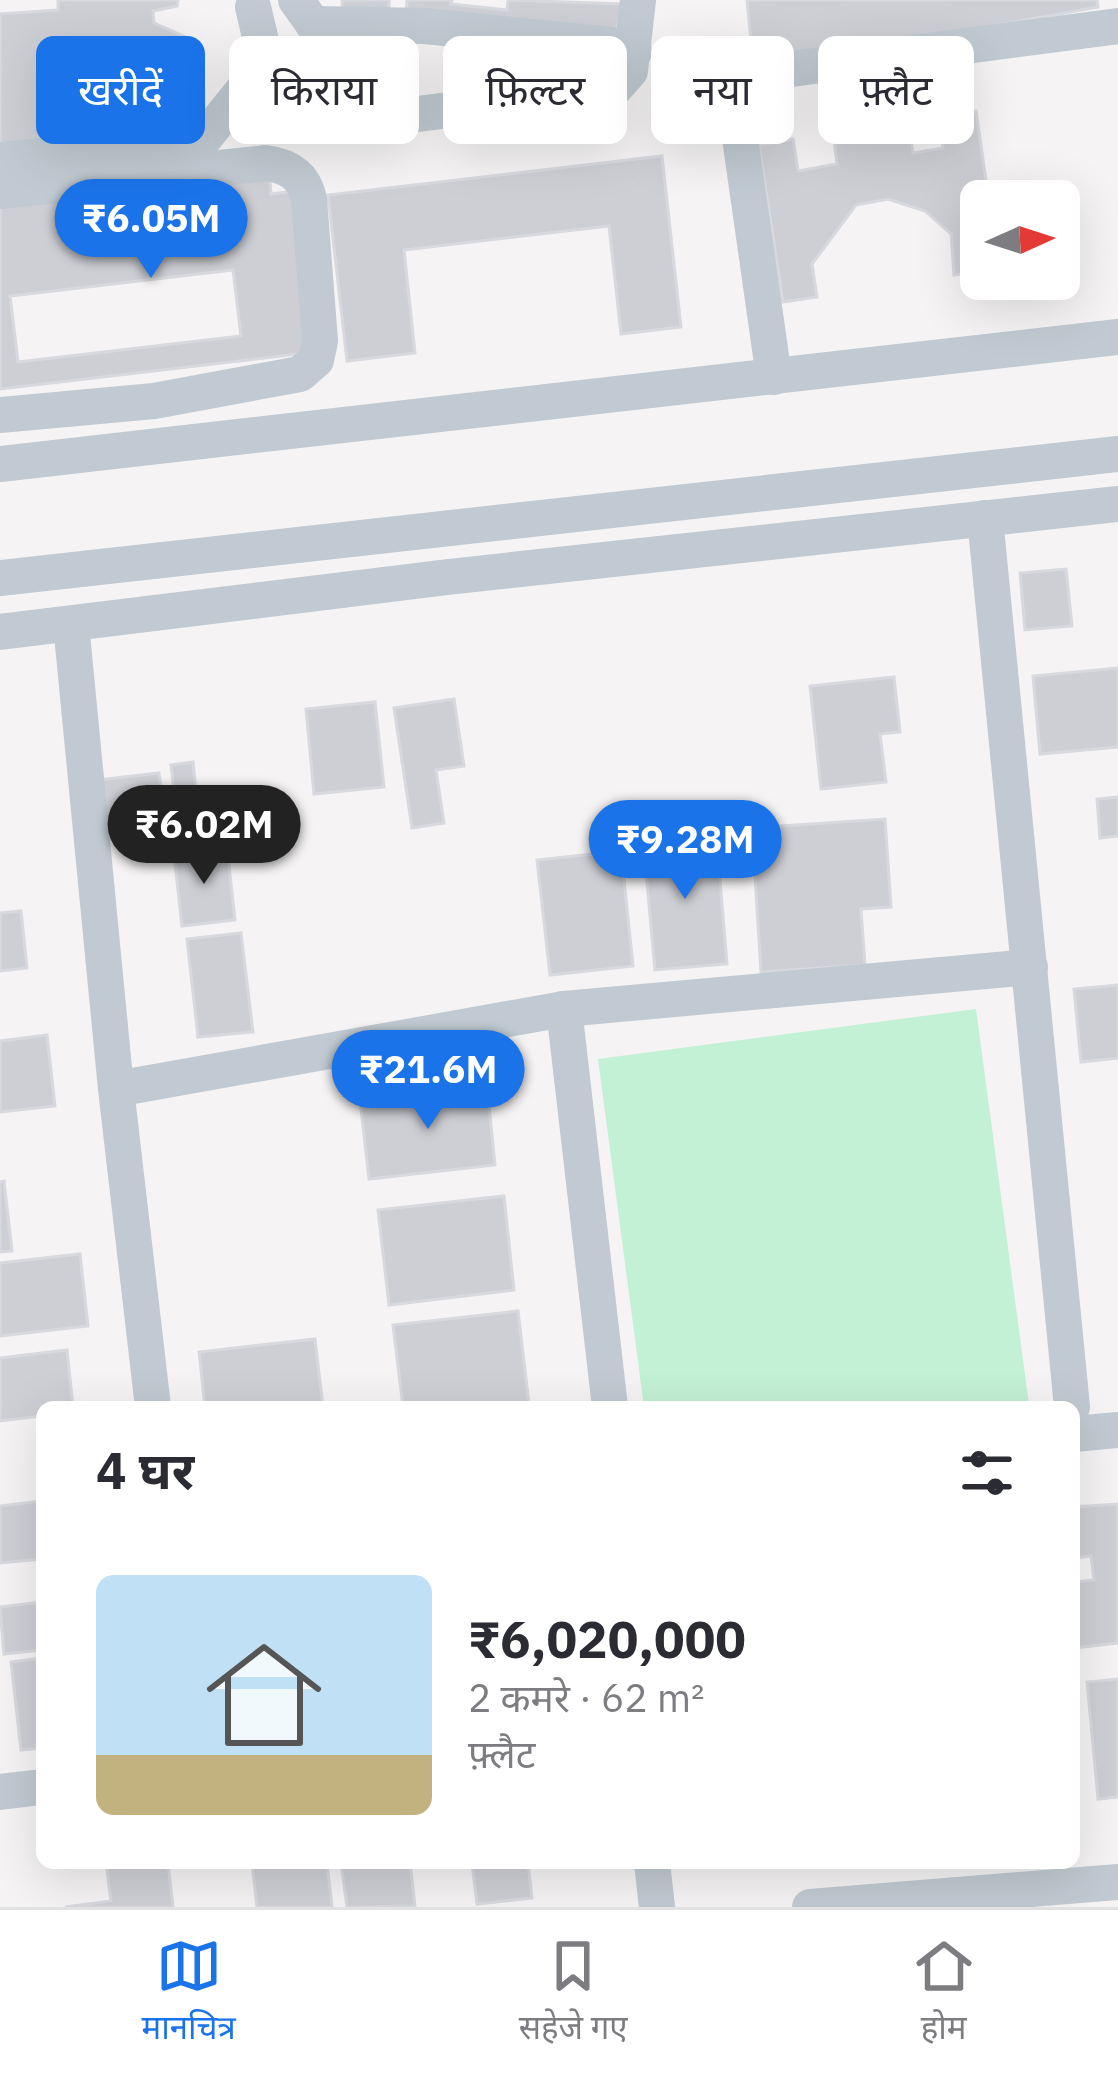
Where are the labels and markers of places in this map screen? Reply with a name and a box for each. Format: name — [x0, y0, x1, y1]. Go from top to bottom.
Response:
pin: ₹6.05M — [53, 179, 249, 281]
pin: ₹6.02M — [106, 785, 302, 887]
pin: ₹9.28M — [587, 800, 783, 902]
pin: ₹21.6M — [330, 1030, 526, 1132]

